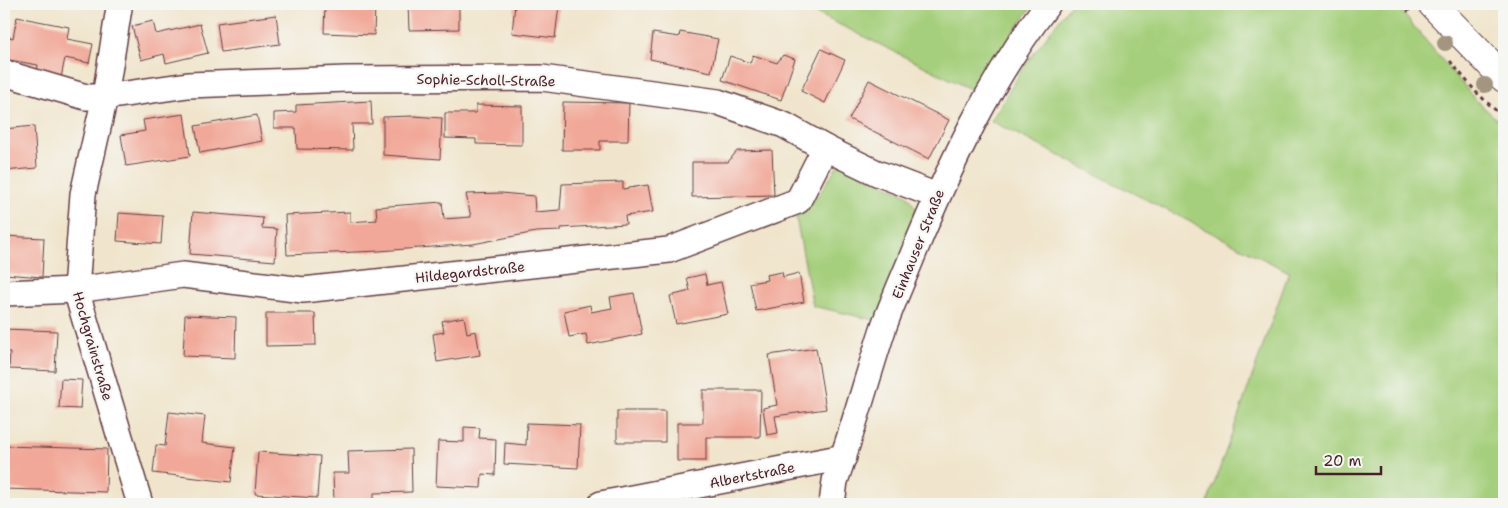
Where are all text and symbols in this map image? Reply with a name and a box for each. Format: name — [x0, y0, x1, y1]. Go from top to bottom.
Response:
street label: Sophie-Scholl-Straße — [416, 70, 556, 90]
street label: Einhauser Straße — [888, 186, 948, 302]
street label: Hildegardstraße — [414, 257, 526, 287]
street label: Hochgrainstraße — [69, 289, 117, 403]
scale bar — [1316, 443, 1380, 475]
text: 20 m — [1323, 451, 1362, 471]
street label: Albertstraße — [708, 458, 796, 492]

